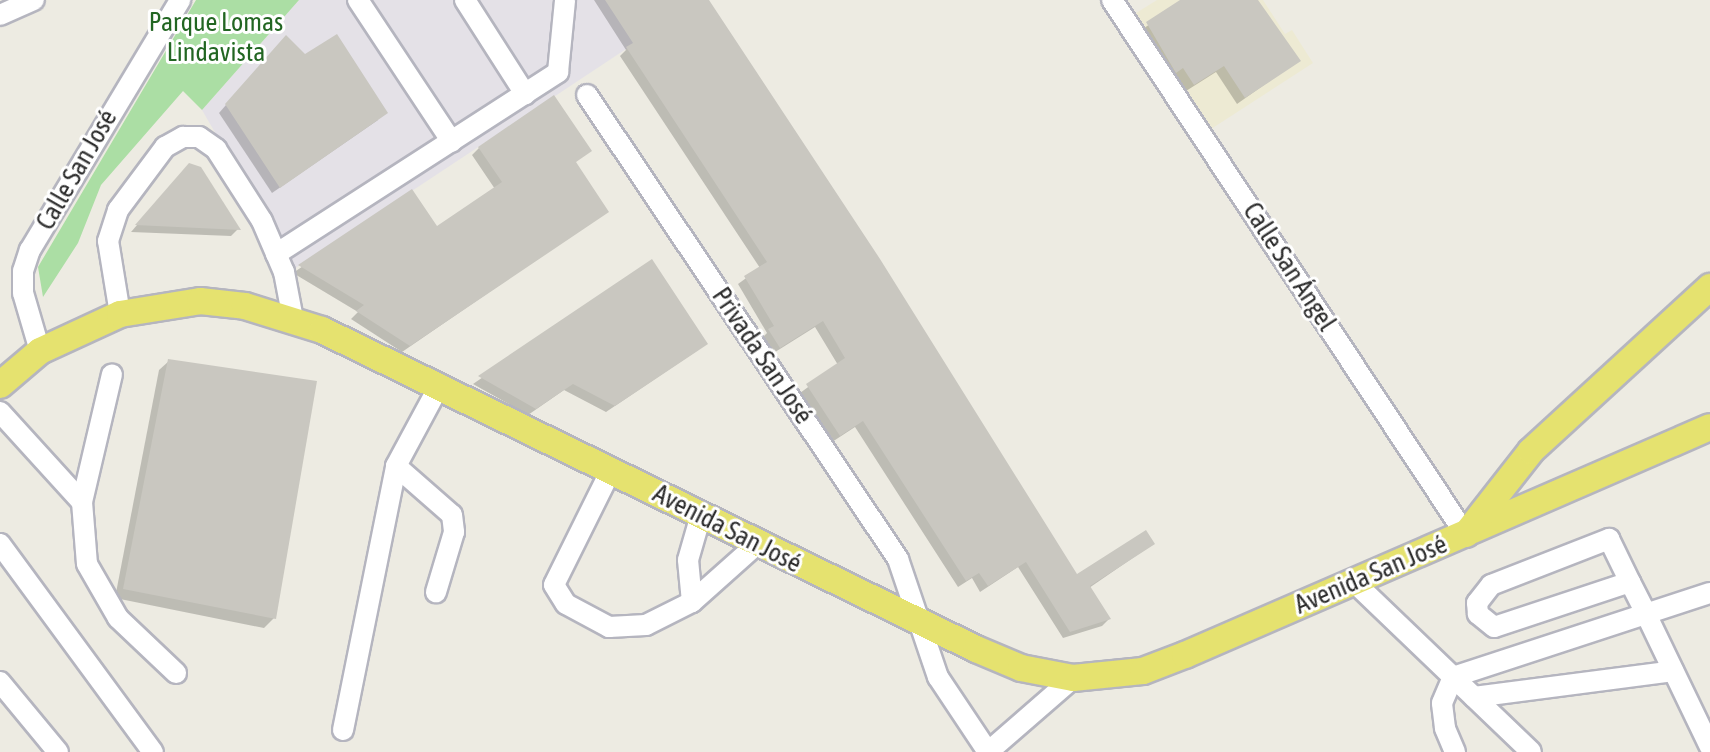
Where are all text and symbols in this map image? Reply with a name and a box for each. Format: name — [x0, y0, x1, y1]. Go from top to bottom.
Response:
park label: Parque Lomas Lindavista — [149, 7, 283, 68]
street label: Calle San José — [30, 104, 124, 236]
street label: Calle San Ángel — [1236, 197, 1342, 337]
street label: Privada San José — [705, 282, 819, 430]
street label: Avenida San José — [648, 478, 806, 580]
street label: Avenida San José — [1290, 529, 1452, 621]

